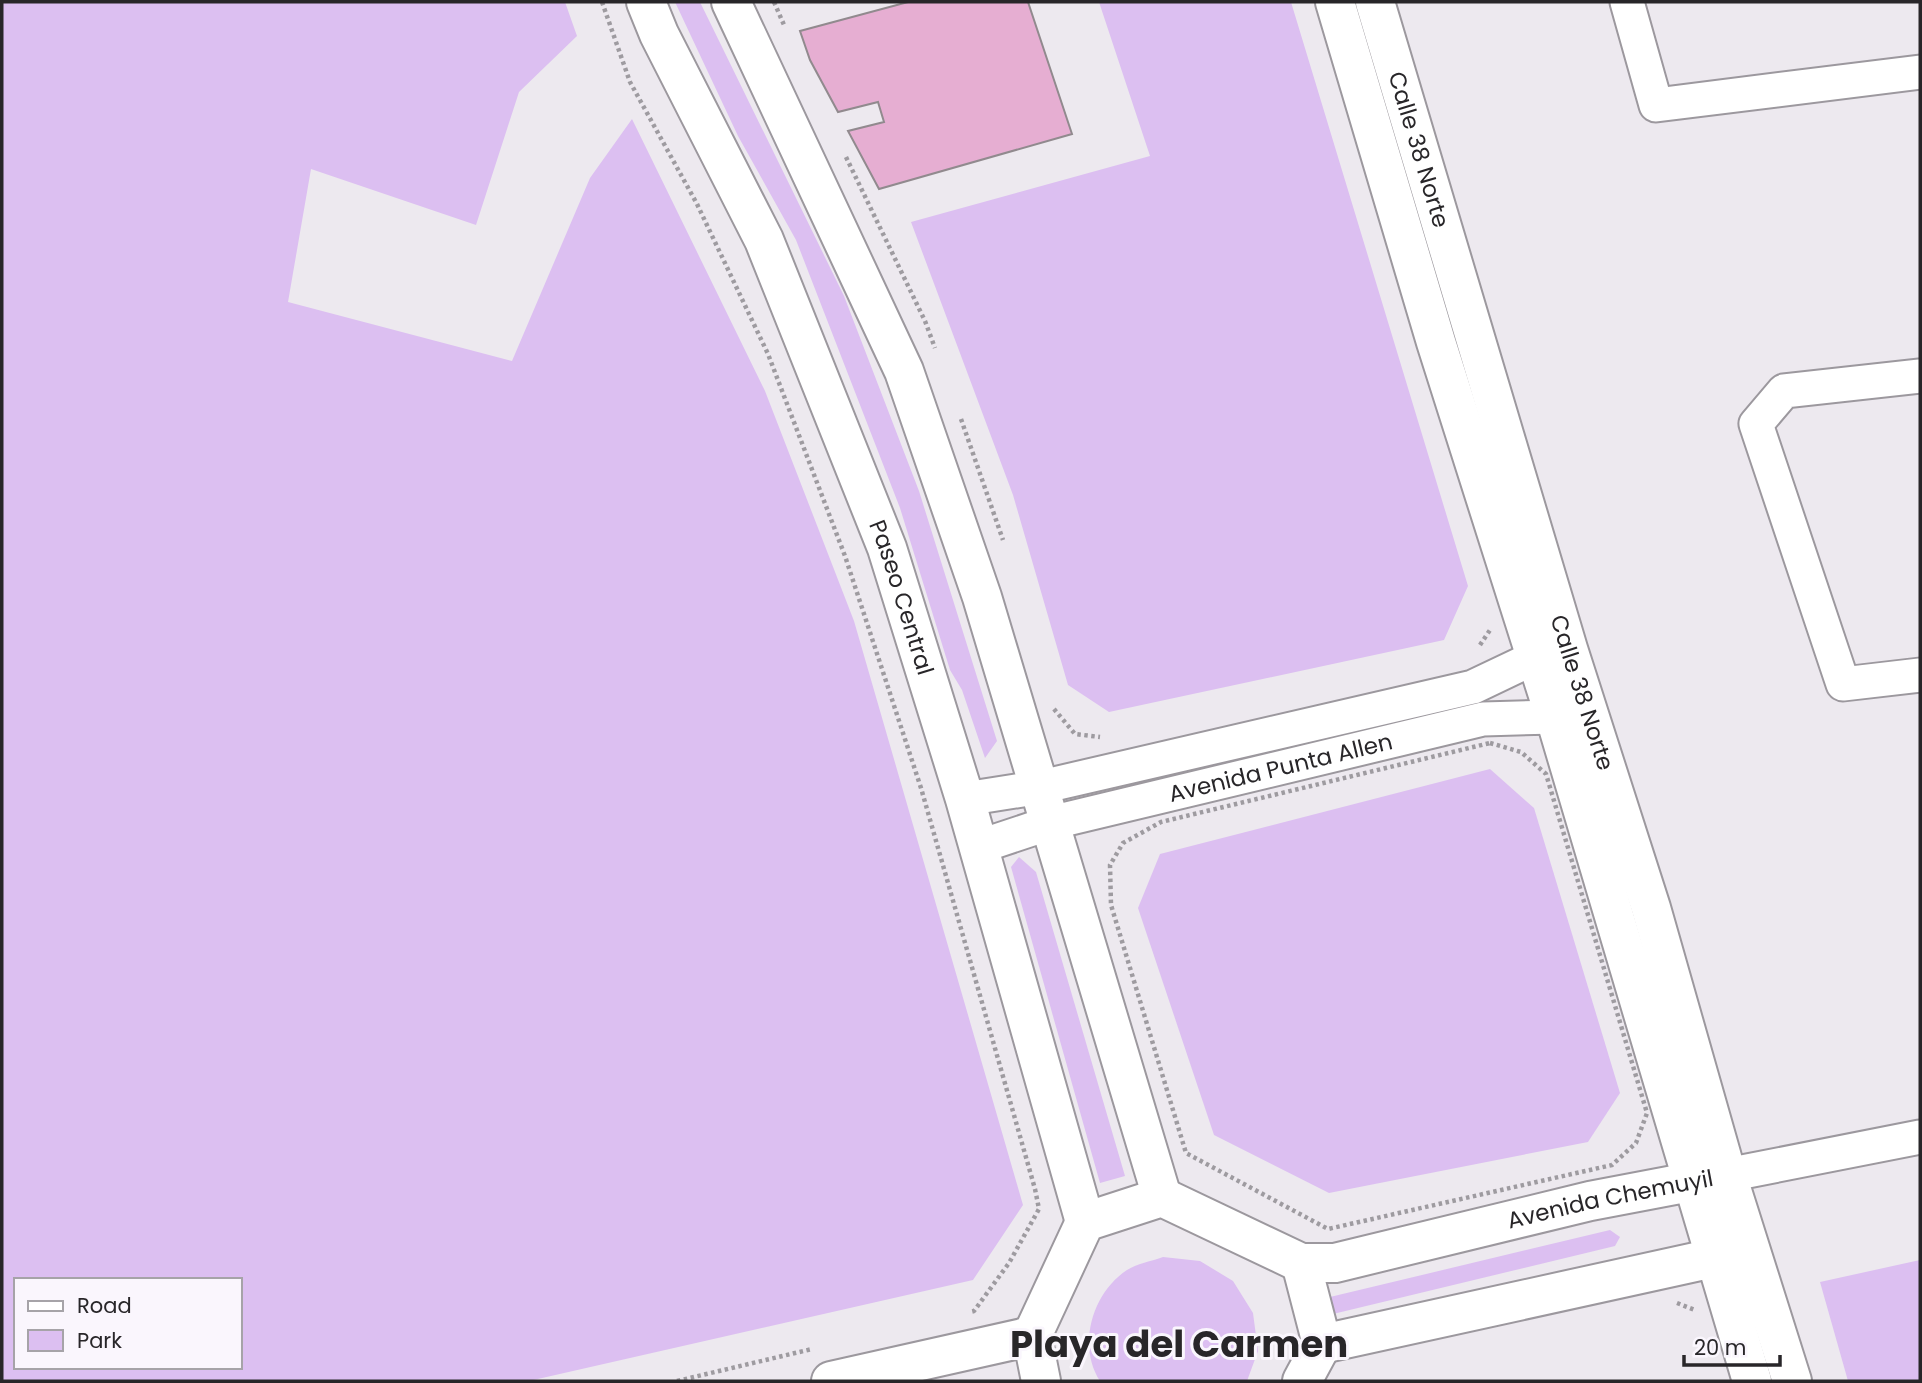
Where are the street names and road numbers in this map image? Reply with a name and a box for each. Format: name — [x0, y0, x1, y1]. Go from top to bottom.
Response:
street label: Calle 38 Norte — [1381, 68, 1457, 232]
street label: Paseo Central — [861, 515, 941, 679]
street label: Calle 38 Norte — [1543, 611, 1622, 774]
street label: Avenida Punta Allen — [1165, 725, 1396, 810]
street label: Avenida Chemuyil — [1504, 1162, 1716, 1237]

